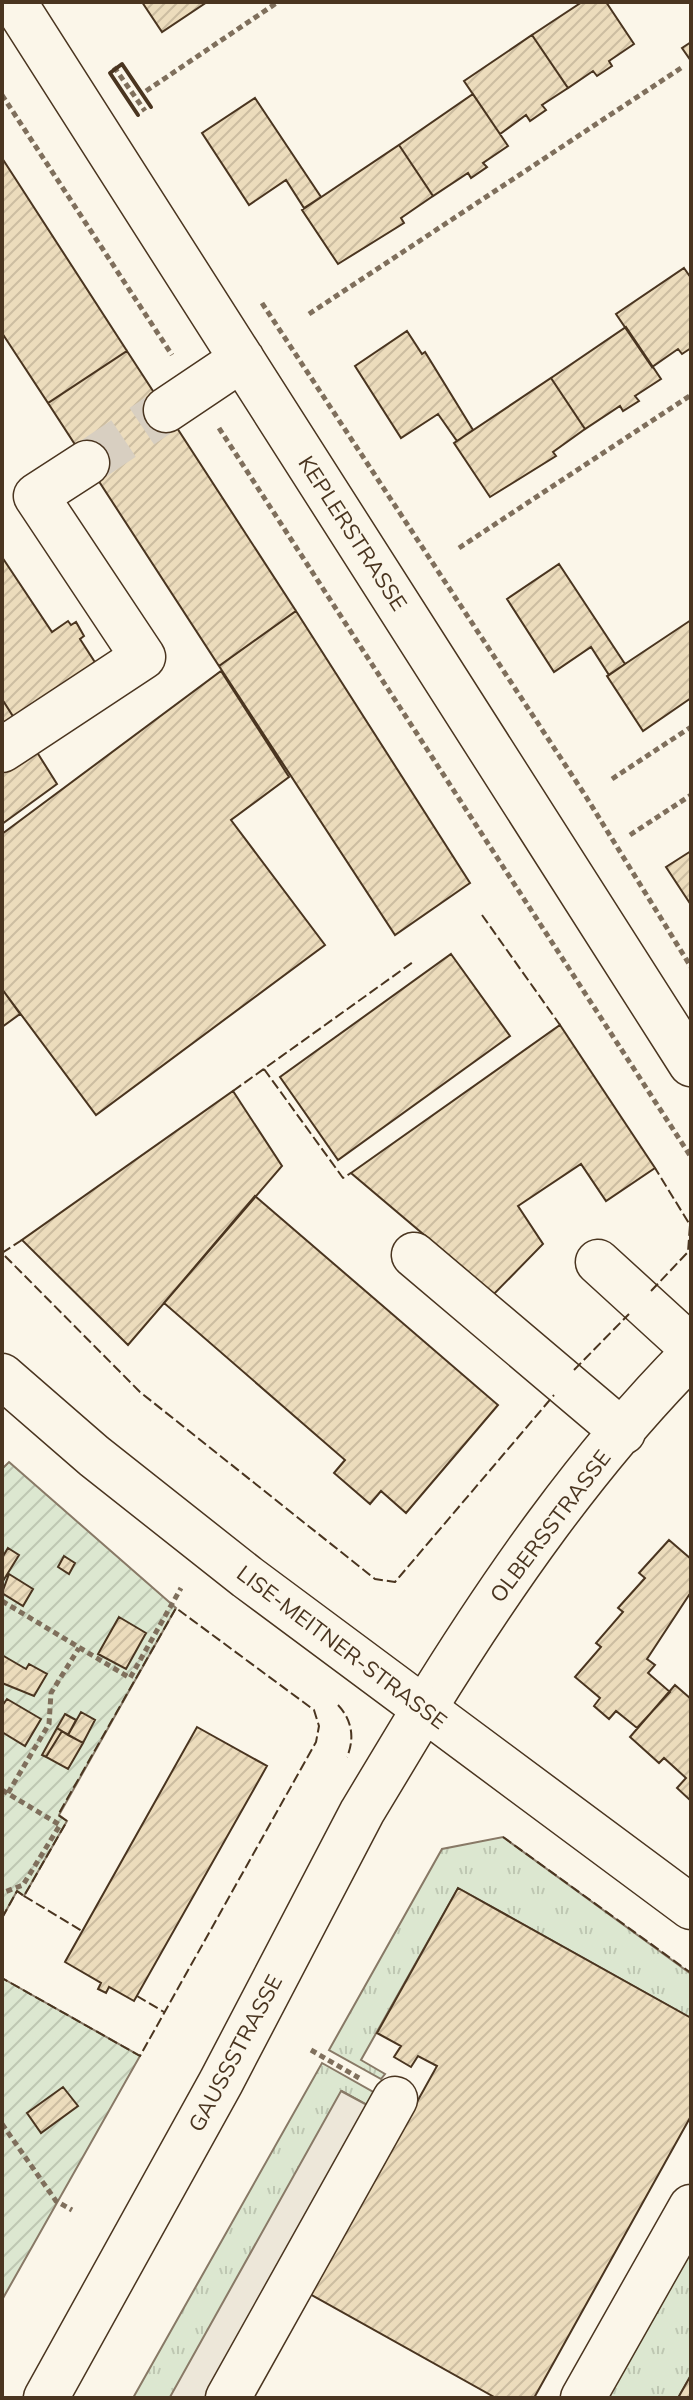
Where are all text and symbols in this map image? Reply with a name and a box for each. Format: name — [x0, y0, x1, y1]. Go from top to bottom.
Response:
street label: KEPLERSTRASSE — [292, 450, 414, 616]
street label: OLBERSSTRASSE — [484, 1444, 616, 1608]
street label: LISE-MEITNER-STRASSE — [231, 1559, 453, 1735]
street label: GAUSSSTRASSE — [182, 1970, 288, 2136]

